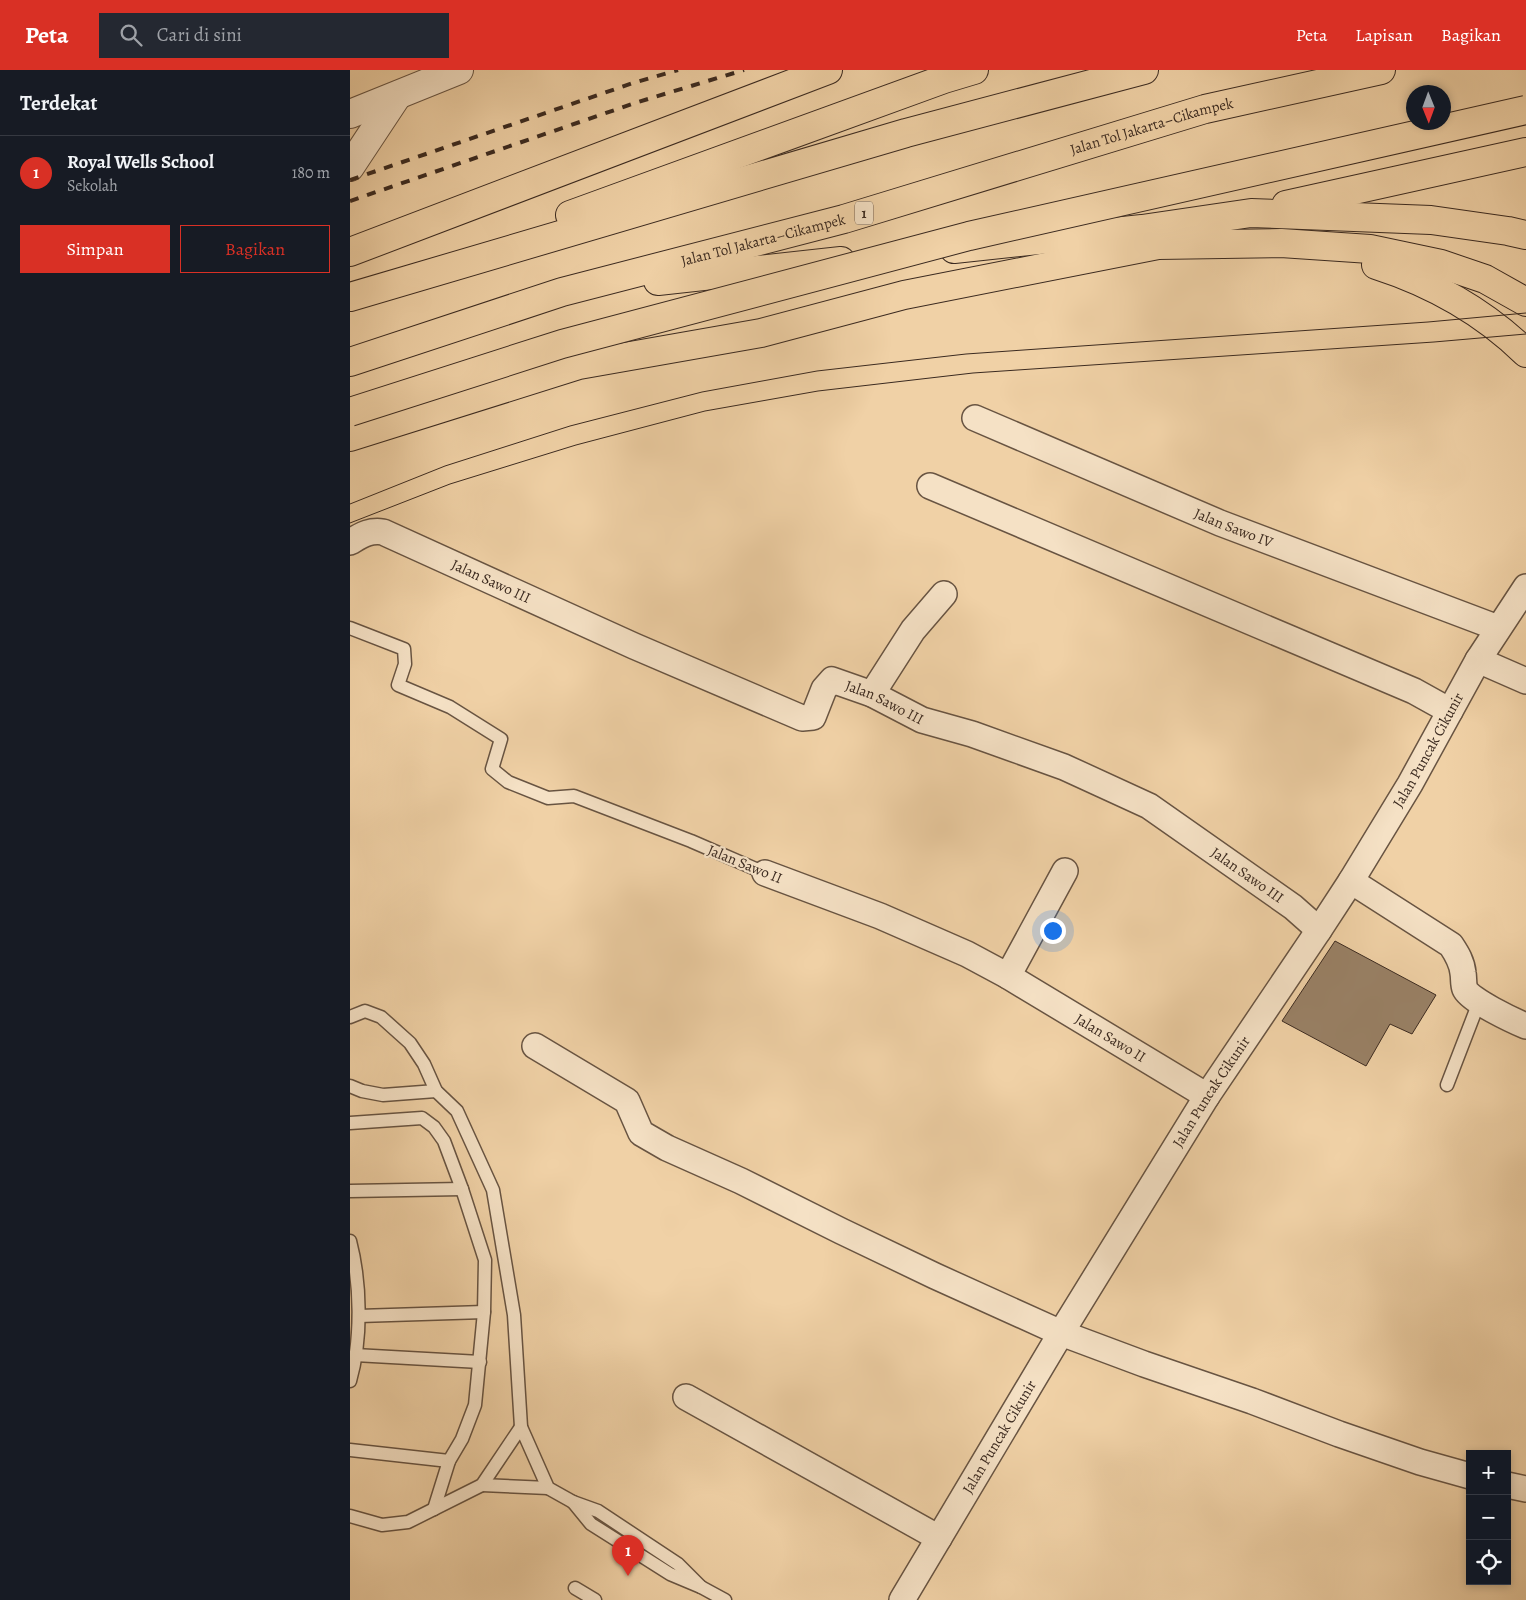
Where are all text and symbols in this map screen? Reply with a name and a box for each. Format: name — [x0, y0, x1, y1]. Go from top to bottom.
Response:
search box — [99, 13, 449, 58]
text: Peta — [25, 19, 69, 51]
icon: search — [117, 21, 145, 49]
text: Cari di sini — [157, 22, 242, 48]
text: Peta — [1296, 23, 1327, 47]
text: Lapisan — [1355, 23, 1413, 47]
text: Bagikan — [1441, 23, 1501, 47]
north arrow — [1406, 85, 1451, 130]
text: Terdekat — [20, 89, 98, 117]
street label: Jalan Tol Jakarta–Cikampek — [1068, 93, 1236, 160]
text: Royal Wells School — [67, 149, 214, 175]
text: 1 — [33, 162, 39, 184]
text: 180 m — [292, 162, 330, 184]
text: Sekolah — [67, 175, 118, 197]
road number: 1 — [855, 202, 873, 224]
street label: Jalan Tol Jakarta–Cikampek — [679, 209, 848, 271]
button: Simpan — [20, 225, 170, 273]
button: Bagikan — [180, 225, 330, 273]
street label: Jalan Sawo IV — [1191, 503, 1277, 552]
street label: Jalan Sawo III — [448, 554, 534, 608]
street label: Jalan Sawo III — [843, 675, 927, 729]
street label: Jalan Puncak Cikunir — [1388, 689, 1468, 811]
street label: Jalan Sawo II — [705, 840, 785, 888]
street label: Jalan Sawo III — [1207, 842, 1288, 908]
your location — [1040, 918, 1066, 944]
street label: Jalan Sawo II — [1071, 1009, 1150, 1067]
street label: Jalan Puncak Cikunir — [1168, 1032, 1255, 1151]
street label: Jalan Puncak Cikunir — [958, 1376, 1041, 1497]
map controls — [1466, 1450, 1511, 1585]
button: + — [1466, 1450, 1511, 1495]
button: − — [1466, 1495, 1511, 1540]
pin: 1 — [612, 1535, 644, 1576]
button: locate — [1466, 1540, 1511, 1585]

